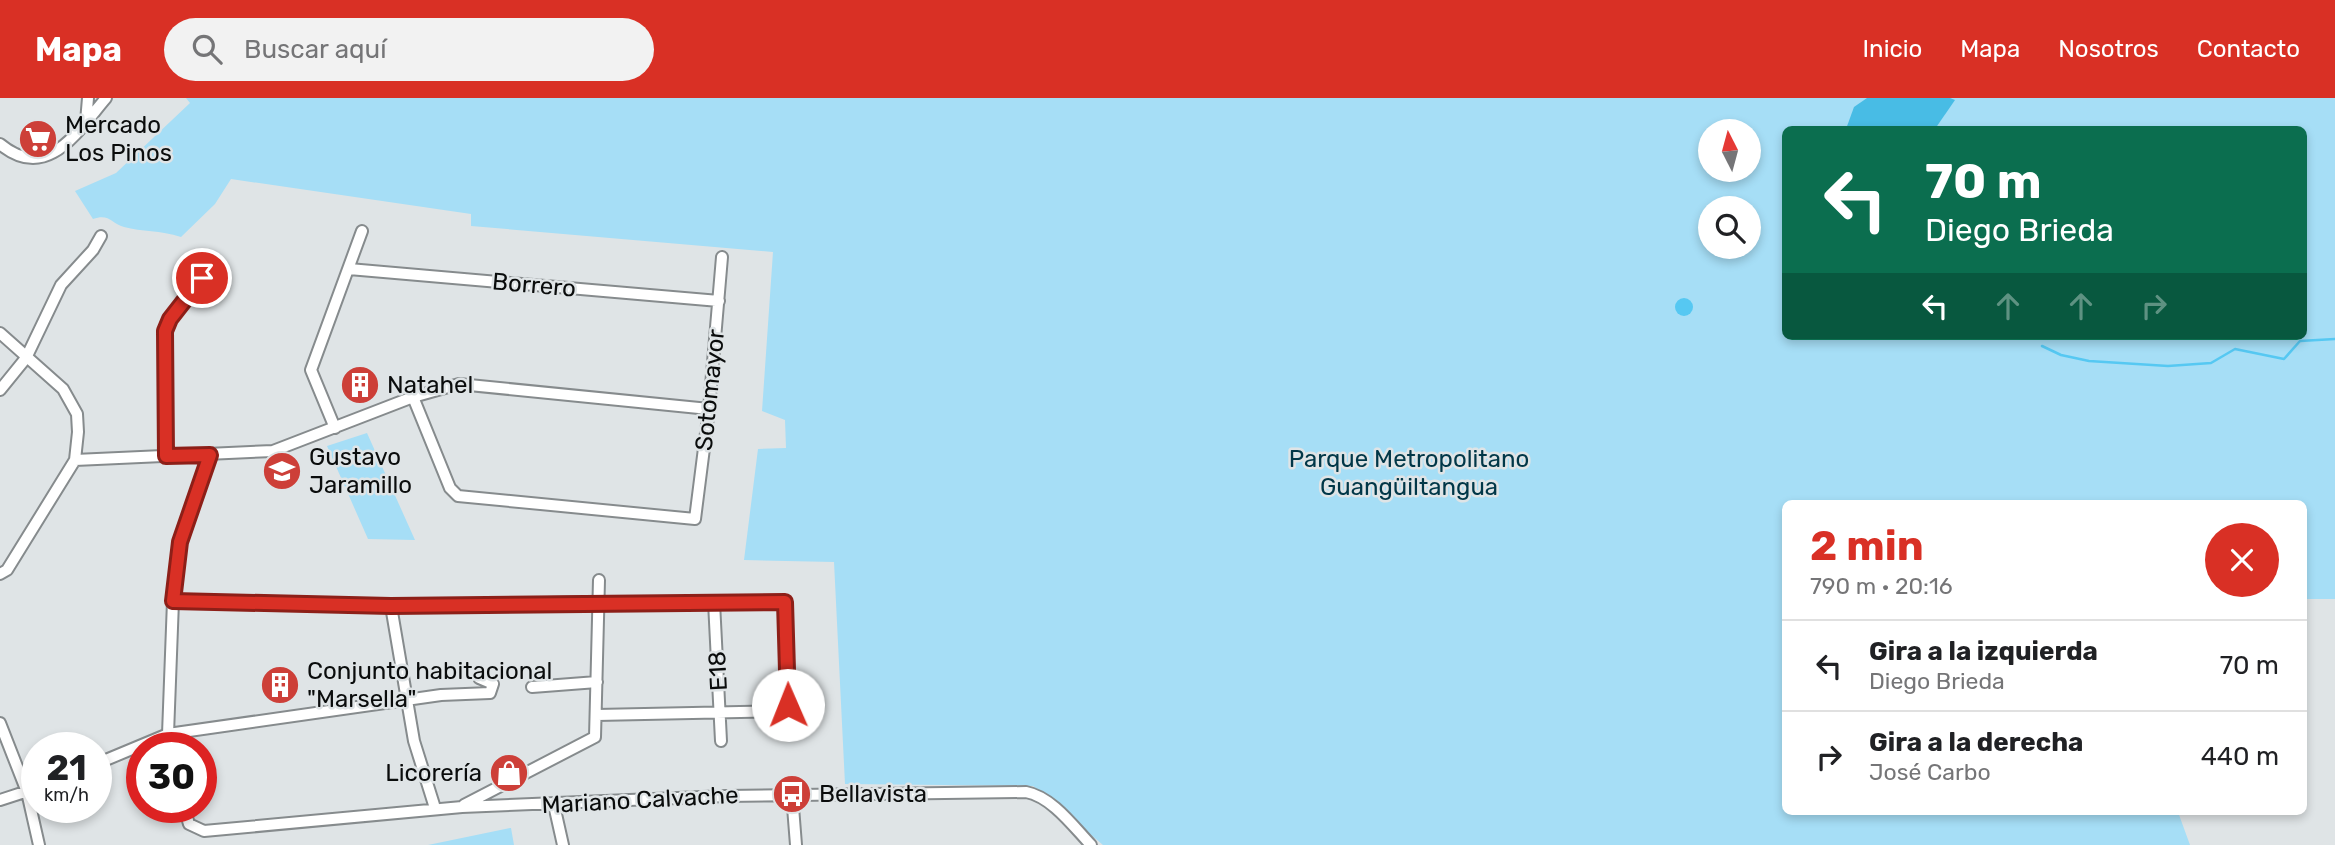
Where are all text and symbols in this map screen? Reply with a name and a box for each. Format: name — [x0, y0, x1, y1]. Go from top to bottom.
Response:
search box — [164, 18, 654, 81]
text: Mapa — [35, 30, 122, 69]
icon: search — [188, 30, 226, 68]
text: Buscar aquí — [244, 34, 387, 65]
text: Inicio — [1863, 35, 1922, 63]
text: Mapa — [1960, 35, 2020, 63]
text: Nosotros — [2058, 35, 2159, 63]
text: Contacto — [2197, 35, 2300, 63]
place label: Mercado Los Pinos — [65, 111, 172, 167]
supermarket icon: Mercado Los Pinos — [17, 118, 59, 160]
north arrow — [1698, 119, 1760, 182]
map controls — [1698, 119, 1761, 259]
text: 70 m — [1925, 152, 2042, 210]
icon: left — [1810, 154, 1901, 245]
button: search — [1698, 196, 1761, 259]
text: Diego Brieda — [1925, 211, 2114, 249]
pin — [172, 248, 232, 308]
icon: arrive — [183, 259, 221, 297]
street label: Borrero — [491, 267, 577, 303]
icon: left — [1916, 287, 1954, 325]
icon: ahead — [1989, 287, 2027, 325]
icon: ahead — [2062, 287, 2100, 325]
icon: right — [2135, 287, 2173, 325]
street label: Sotomayor — [690, 328, 730, 452]
building icon: Natahel — [339, 364, 381, 406]
place label: Natahel — [387, 371, 473, 399]
place label: Gustavo Jaramillo — [309, 443, 412, 499]
park label: Parque Metropolitano Guangüiltangua — [1289, 445, 1529, 501]
school or university icon: Gustavo Jaramillo — [261, 450, 303, 492]
text: 2 min — [1810, 521, 1924, 571]
button: close — [2205, 523, 2279, 597]
text: 790 m · 20:16 — [1810, 572, 1953, 600]
text: Gira a la izquierda — [1869, 636, 2098, 667]
icon: left — [1810, 647, 1848, 685]
street label: E18 — [703, 650, 733, 692]
text: 70 m — [2220, 650, 2279, 681]
place label: Conjunto habitacional "Marsella" — [307, 657, 552, 713]
building icon: Conjunto habitacional "Marsella" — [259, 664, 301, 706]
text: Diego Brieda — [1869, 667, 2005, 695]
position arrow — [751, 668, 825, 742]
text: Gira a la derecha — [1869, 727, 2083, 758]
speed limit sign: 30 — [126, 732, 217, 823]
icon: right — [1810, 738, 1848, 776]
text: 440 m — [2201, 741, 2279, 772]
text: 21 — [46, 747, 87, 789]
shop icon: Licorería — [488, 752, 530, 794]
text: José Carbo — [1869, 758, 1991, 786]
place label: Licorería — [385, 759, 482, 787]
bus stop icon: Bellavista — [771, 773, 813, 815]
place label: Bellavista — [819, 780, 927, 808]
street label: Mariano Calvache — [541, 781, 739, 819]
text: km/h — [44, 784, 89, 806]

